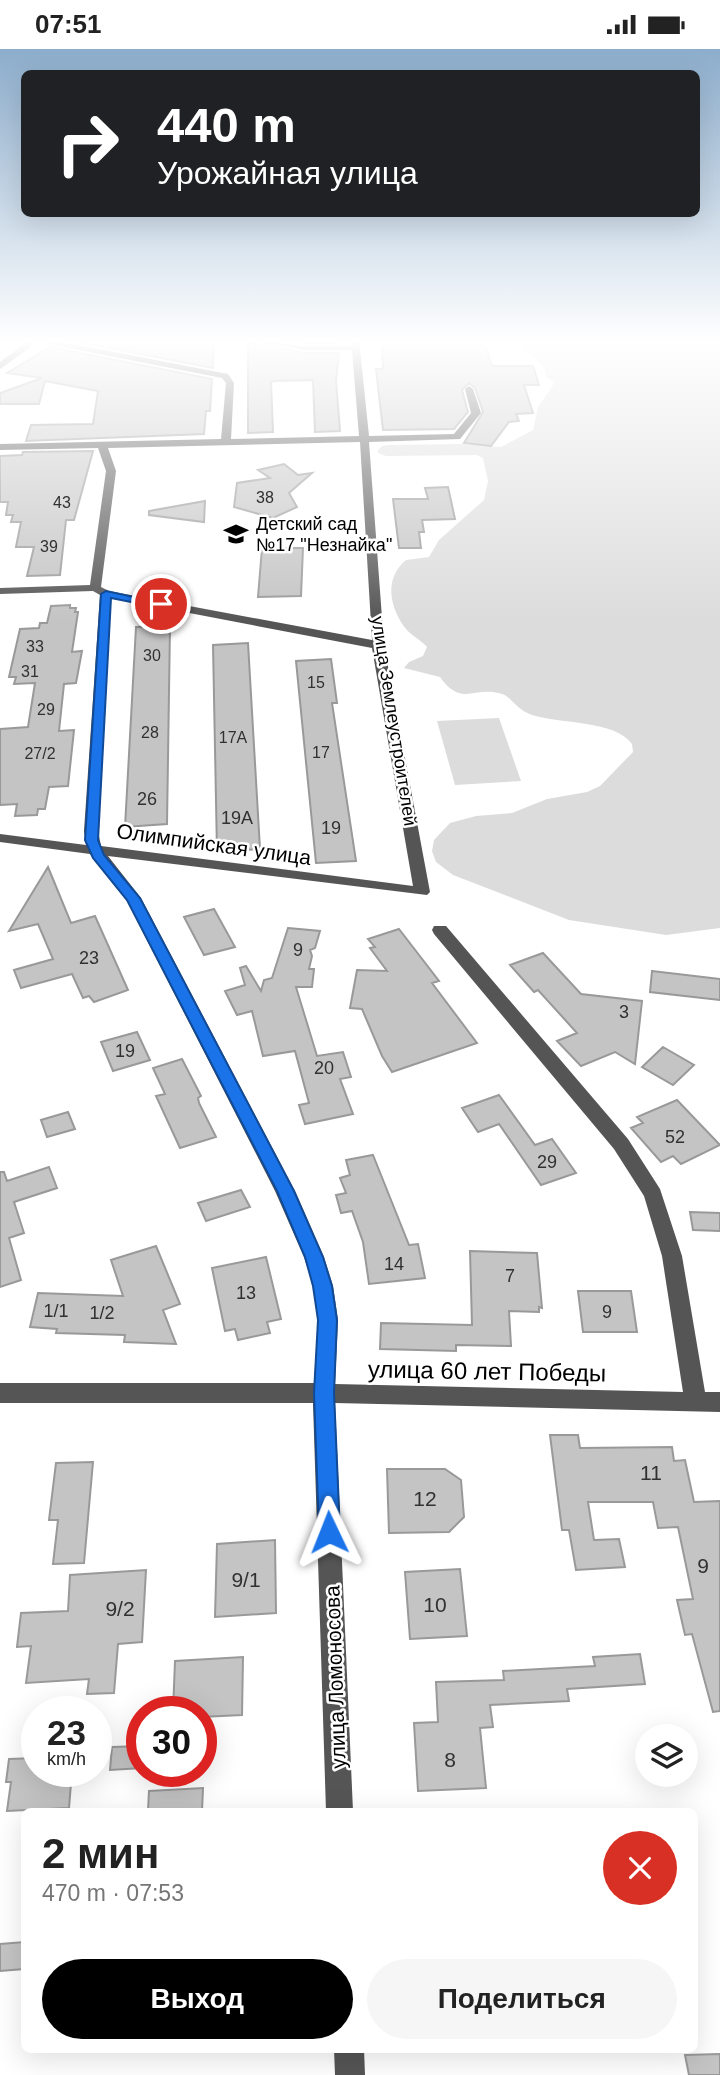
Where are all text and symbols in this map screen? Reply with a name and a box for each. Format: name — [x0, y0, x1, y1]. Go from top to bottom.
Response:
text: 07:51 — [35, 9, 102, 39]
icon: right — [42, 98, 133, 189]
text: 440 m — [157, 98, 296, 152]
text: Урожайная улица — [157, 155, 418, 191]
house number: 38 — [256, 489, 274, 506]
house number: 43 — [53, 494, 71, 511]
place label: Детский сад №17 "Незнайка" — [256, 514, 392, 555]
school or university icon: Детский сад №17 "Незнайка" — [222, 520, 250, 548]
house number: 39 — [40, 538, 58, 555]
pin — [131, 574, 191, 634]
icon: arrive — [142, 585, 180, 623]
street label: улица Землеустроителей — [368, 615, 420, 827]
house number: 33 — [26, 638, 44, 655]
house number: 30 — [143, 647, 161, 664]
house number: 31 — [21, 663, 39, 680]
house number: 15 — [307, 674, 325, 691]
house number: 29 — [37, 701, 55, 718]
house number: 28 — [141, 724, 159, 741]
house number: 17А — [219, 729, 248, 746]
house number: 17 — [312, 744, 330, 761]
house number: 27/2 — [24, 745, 56, 762]
house number: 26 — [137, 789, 157, 809]
house number: 19А — [221, 808, 253, 828]
house number: 19 — [321, 818, 341, 838]
street label: Олимпийская улица — [115, 819, 313, 869]
house number: 9 — [293, 940, 303, 960]
house number: 23 — [79, 948, 99, 968]
house number: 3 — [619, 1002, 629, 1022]
house number: 19 — [115, 1041, 135, 1061]
house number: 20 — [314, 1058, 334, 1078]
house number: 52 — [665, 1127, 685, 1147]
house number: 29 — [537, 1152, 557, 1172]
house number: 14 — [384, 1254, 404, 1274]
house number: 7 — [505, 1266, 515, 1286]
house number: 13 — [236, 1283, 256, 1303]
house number: 1/1 — [43, 1301, 69, 1321]
house number: 9 — [602, 1302, 612, 1322]
house number: 1/2 — [89, 1303, 115, 1323]
street label: улица 60 лет Победы — [368, 1355, 606, 1387]
house number: 11 — [640, 1461, 662, 1484]
house number: 12 — [413, 1487, 437, 1510]
position arrow — [292, 1495, 366, 1569]
house number: 9 — [697, 1554, 709, 1577]
house number: 9/1 — [231, 1568, 261, 1591]
street label: улица Ломоносова — [320, 1585, 350, 1769]
house number: 10 — [423, 1593, 447, 1616]
house number: 9/2 — [105, 1597, 135, 1620]
speed limit sign: 30 — [126, 1696, 217, 1787]
text: 23 — [47, 1713, 86, 1752]
map controls — [635, 1724, 698, 1787]
button: layers — [635, 1724, 698, 1787]
house number: 8 — [444, 1748, 456, 1771]
text: km/h — [47, 1749, 86, 1769]
text: 2 мин — [42, 1830, 159, 1877]
button: close — [603, 1831, 677, 1905]
text: 470 m · 07:53 — [42, 1880, 184, 1906]
button: Выход — [42, 1959, 353, 2039]
button: Поделиться — [367, 1959, 677, 2039]

